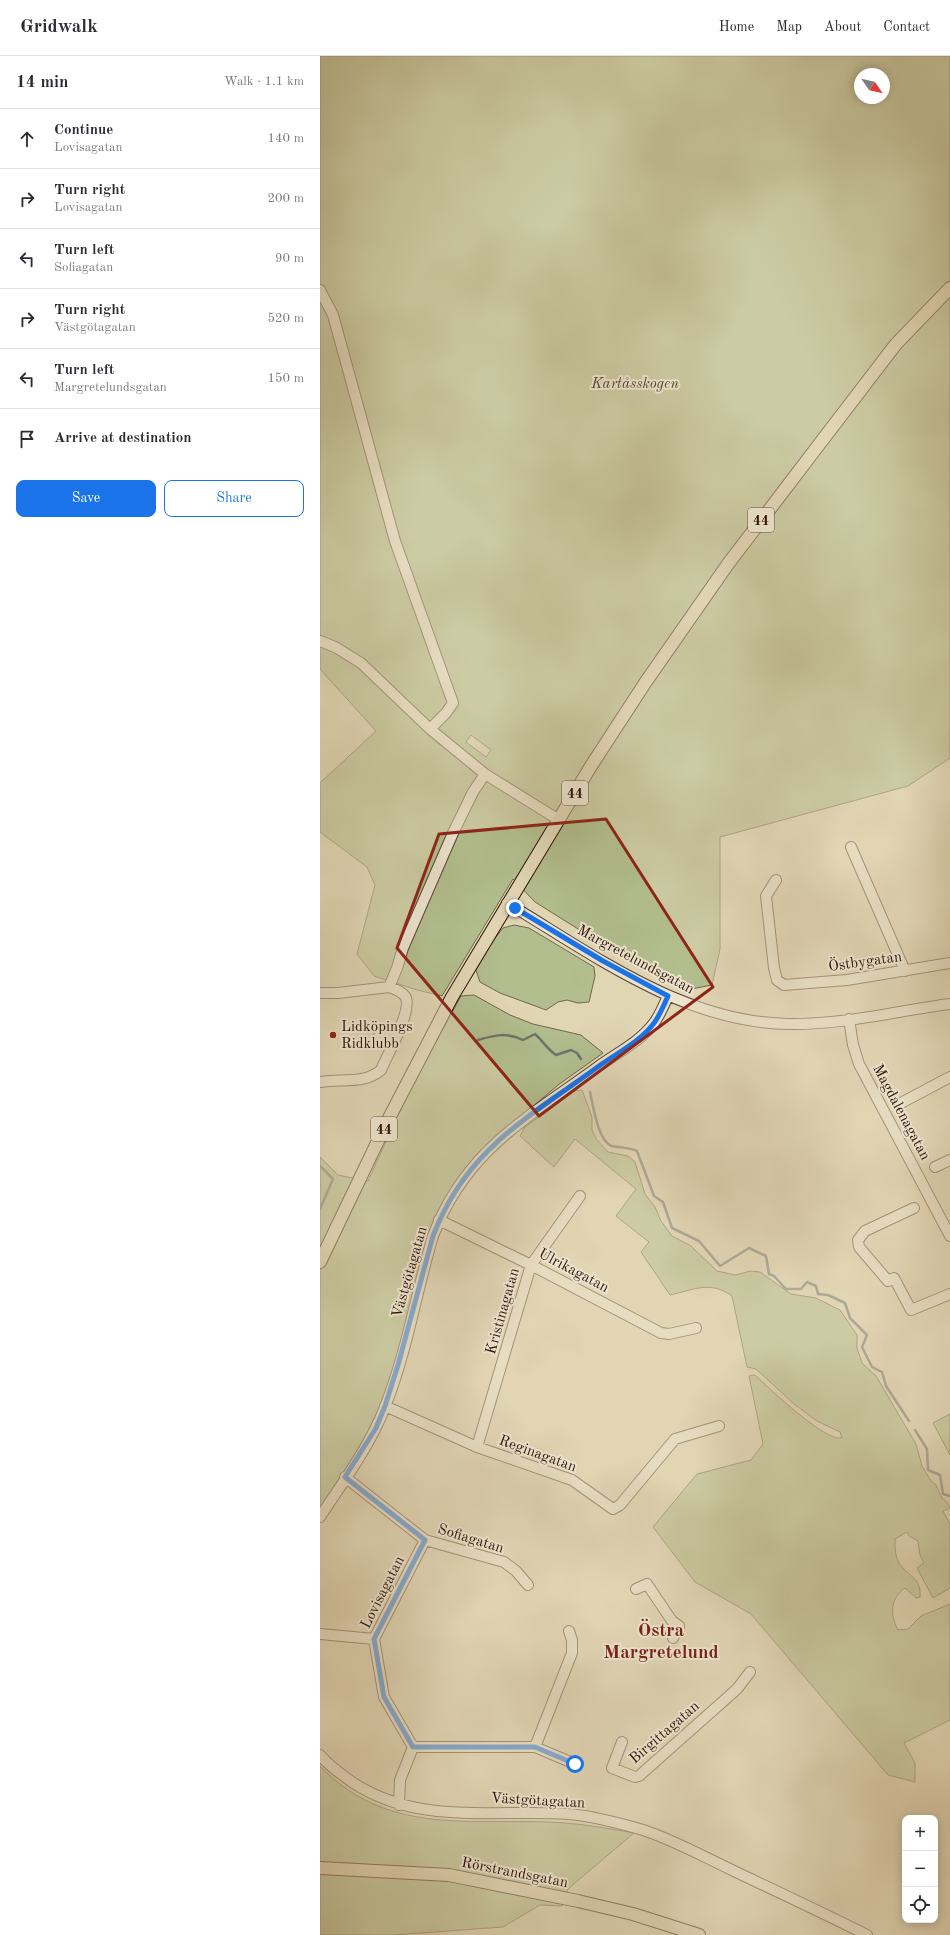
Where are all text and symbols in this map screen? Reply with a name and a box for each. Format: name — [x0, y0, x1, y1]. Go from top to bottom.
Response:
text: Gridwalk — [20, 18, 98, 37]
text: Home — [719, 20, 754, 34]
text: Map — [776, 20, 802, 34]
text: About — [824, 20, 861, 34]
text: Contact — [883, 20, 930, 34]
north arrow — [854, 68, 890, 104]
text: 14 min — [16, 74, 69, 91]
text: Walk · 1.1 km — [224, 75, 304, 88]
text: Continue — [54, 123, 113, 138]
icon: ahead — [16, 128, 38, 150]
text: 140 m — [267, 132, 304, 145]
text: Lovisagatan — [54, 141, 123, 154]
text: Turn right — [54, 183, 125, 198]
icon: right — [16, 188, 38, 210]
text: 200 m — [267, 192, 304, 205]
text: Lovisagatan — [54, 201, 123, 214]
text: Turn left — [54, 243, 114, 258]
icon: left — [16, 248, 38, 270]
text: 90 m — [275, 252, 304, 265]
text: Sofiagatan — [54, 261, 113, 274]
text: Turn right — [54, 303, 125, 318]
icon: right — [16, 308, 38, 330]
text: 520 m — [267, 312, 304, 325]
text: Västgötagatan — [54, 321, 136, 334]
text: Turn left — [54, 363, 114, 378]
icon: left — [16, 368, 38, 390]
text: 150 m — [267, 372, 304, 385]
park label: Kartåsskogen — [590, 377, 679, 392]
text: Margretelundsgatan — [54, 381, 167, 394]
icon: arrive — [16, 428, 38, 450]
text: Arrive at destination — [54, 431, 192, 446]
button: Save — [16, 480, 156, 517]
button: Share — [164, 480, 304, 517]
road number: 44 — [748, 508, 774, 532]
road number: 44 — [562, 781, 588, 805]
route end — [506, 899, 524, 917]
street label: Margretelundsgatan — [574, 923, 696, 998]
street label: Östbygatan — [827, 947, 903, 975]
place label: Lidköpings Ridklubb — [341, 1020, 413, 1052]
marker: Lidköpings Ridklubb — [328, 1030, 338, 1040]
street label: Magdalenagatan — [869, 1062, 932, 1163]
road number: 44 — [371, 1117, 397, 1141]
street label: Västgötagatan — [390, 1225, 431, 1320]
street label: Ulrikagatan — [536, 1247, 611, 1296]
street label: Kristinagatan — [484, 1267, 523, 1356]
street label: Reginagatan — [497, 1433, 578, 1475]
street label: Sofiagatan — [436, 1522, 505, 1557]
street label: Lovisagatan — [359, 1554, 408, 1631]
district label: Östra Margretelund — [603, 1618, 719, 1663]
street label: Birgittagatan — [627, 1699, 703, 1767]
route start — [566, 1755, 584, 1773]
street label: Västgötagatan — [490, 1792, 585, 1811]
map controls — [902, 1815, 938, 1923]
button: + — [902, 1815, 938, 1851]
button: − — [902, 1851, 938, 1887]
street label: Rörstrandsgatan — [460, 1856, 569, 1891]
button: locate — [902, 1887, 938, 1923]

